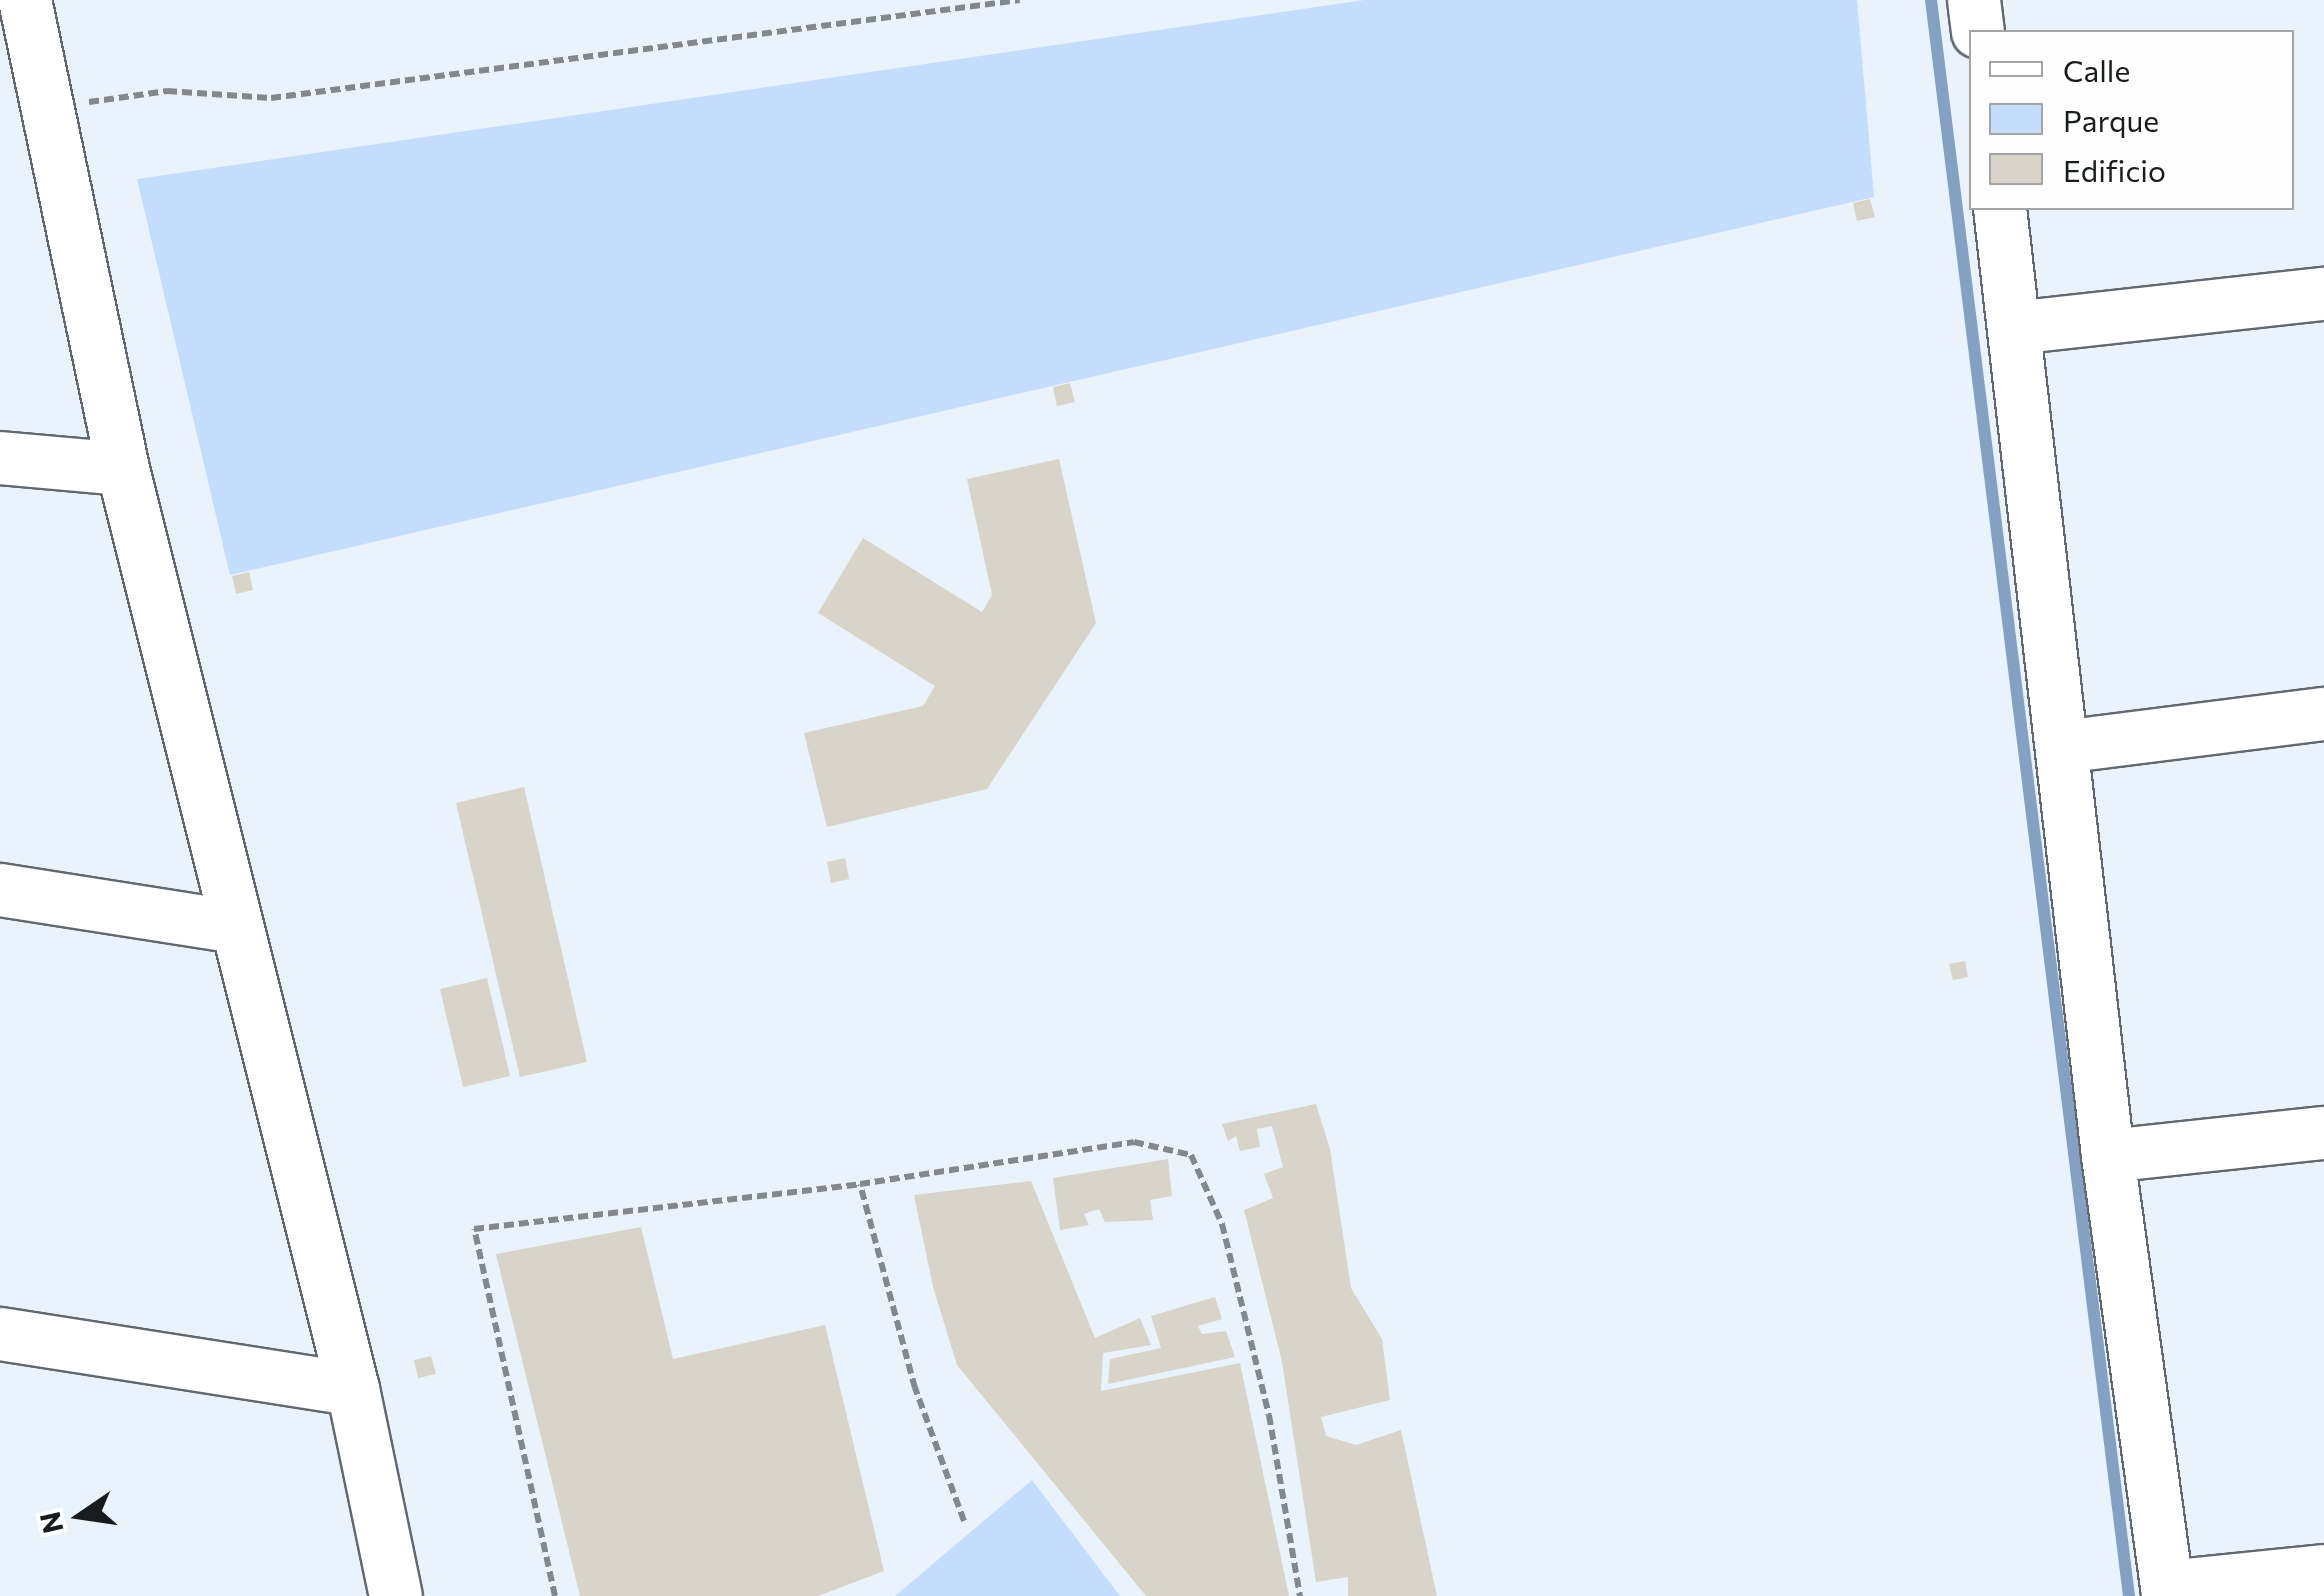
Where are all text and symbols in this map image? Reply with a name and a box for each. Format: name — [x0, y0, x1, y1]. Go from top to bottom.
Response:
legend — [1969, 30, 2294, 210]
text: Calle — [2063, 51, 2130, 88]
text: Parque — [2063, 101, 2159, 138]
text: Edificio — [2063, 151, 2166, 188]
north arrow — [30, 1466, 130, 1566]
text: N — [32, 1509, 70, 1537]

